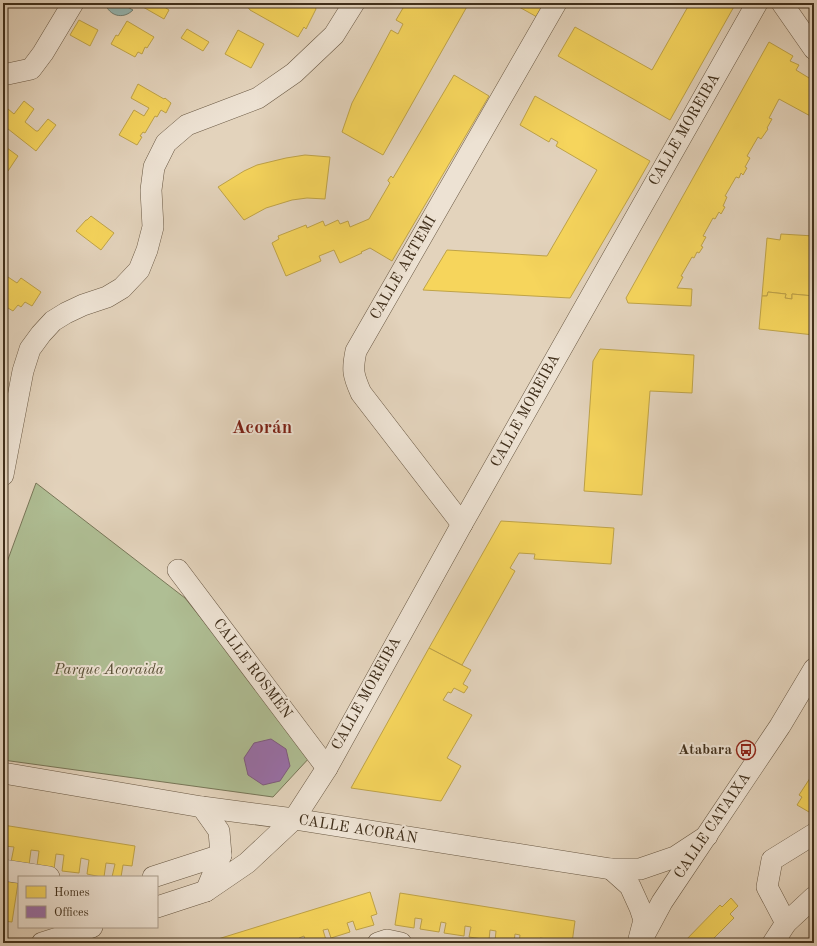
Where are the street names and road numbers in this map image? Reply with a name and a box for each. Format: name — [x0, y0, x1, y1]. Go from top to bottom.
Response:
street label: CALLE MOREIBA — [647, 71, 723, 189]
street label: CALLE ARTEMI — [368, 213, 440, 322]
street label: CALLE MOREIBA — [489, 352, 564, 470]
street label: CALLE ROSMÉN — [210, 615, 297, 722]
street label: CALLE MOREIBA — [330, 635, 405, 753]
street label: CALLE CATAIXA — [672, 770, 754, 882]
street label: CALLE ACORÁN — [297, 810, 420, 847]

